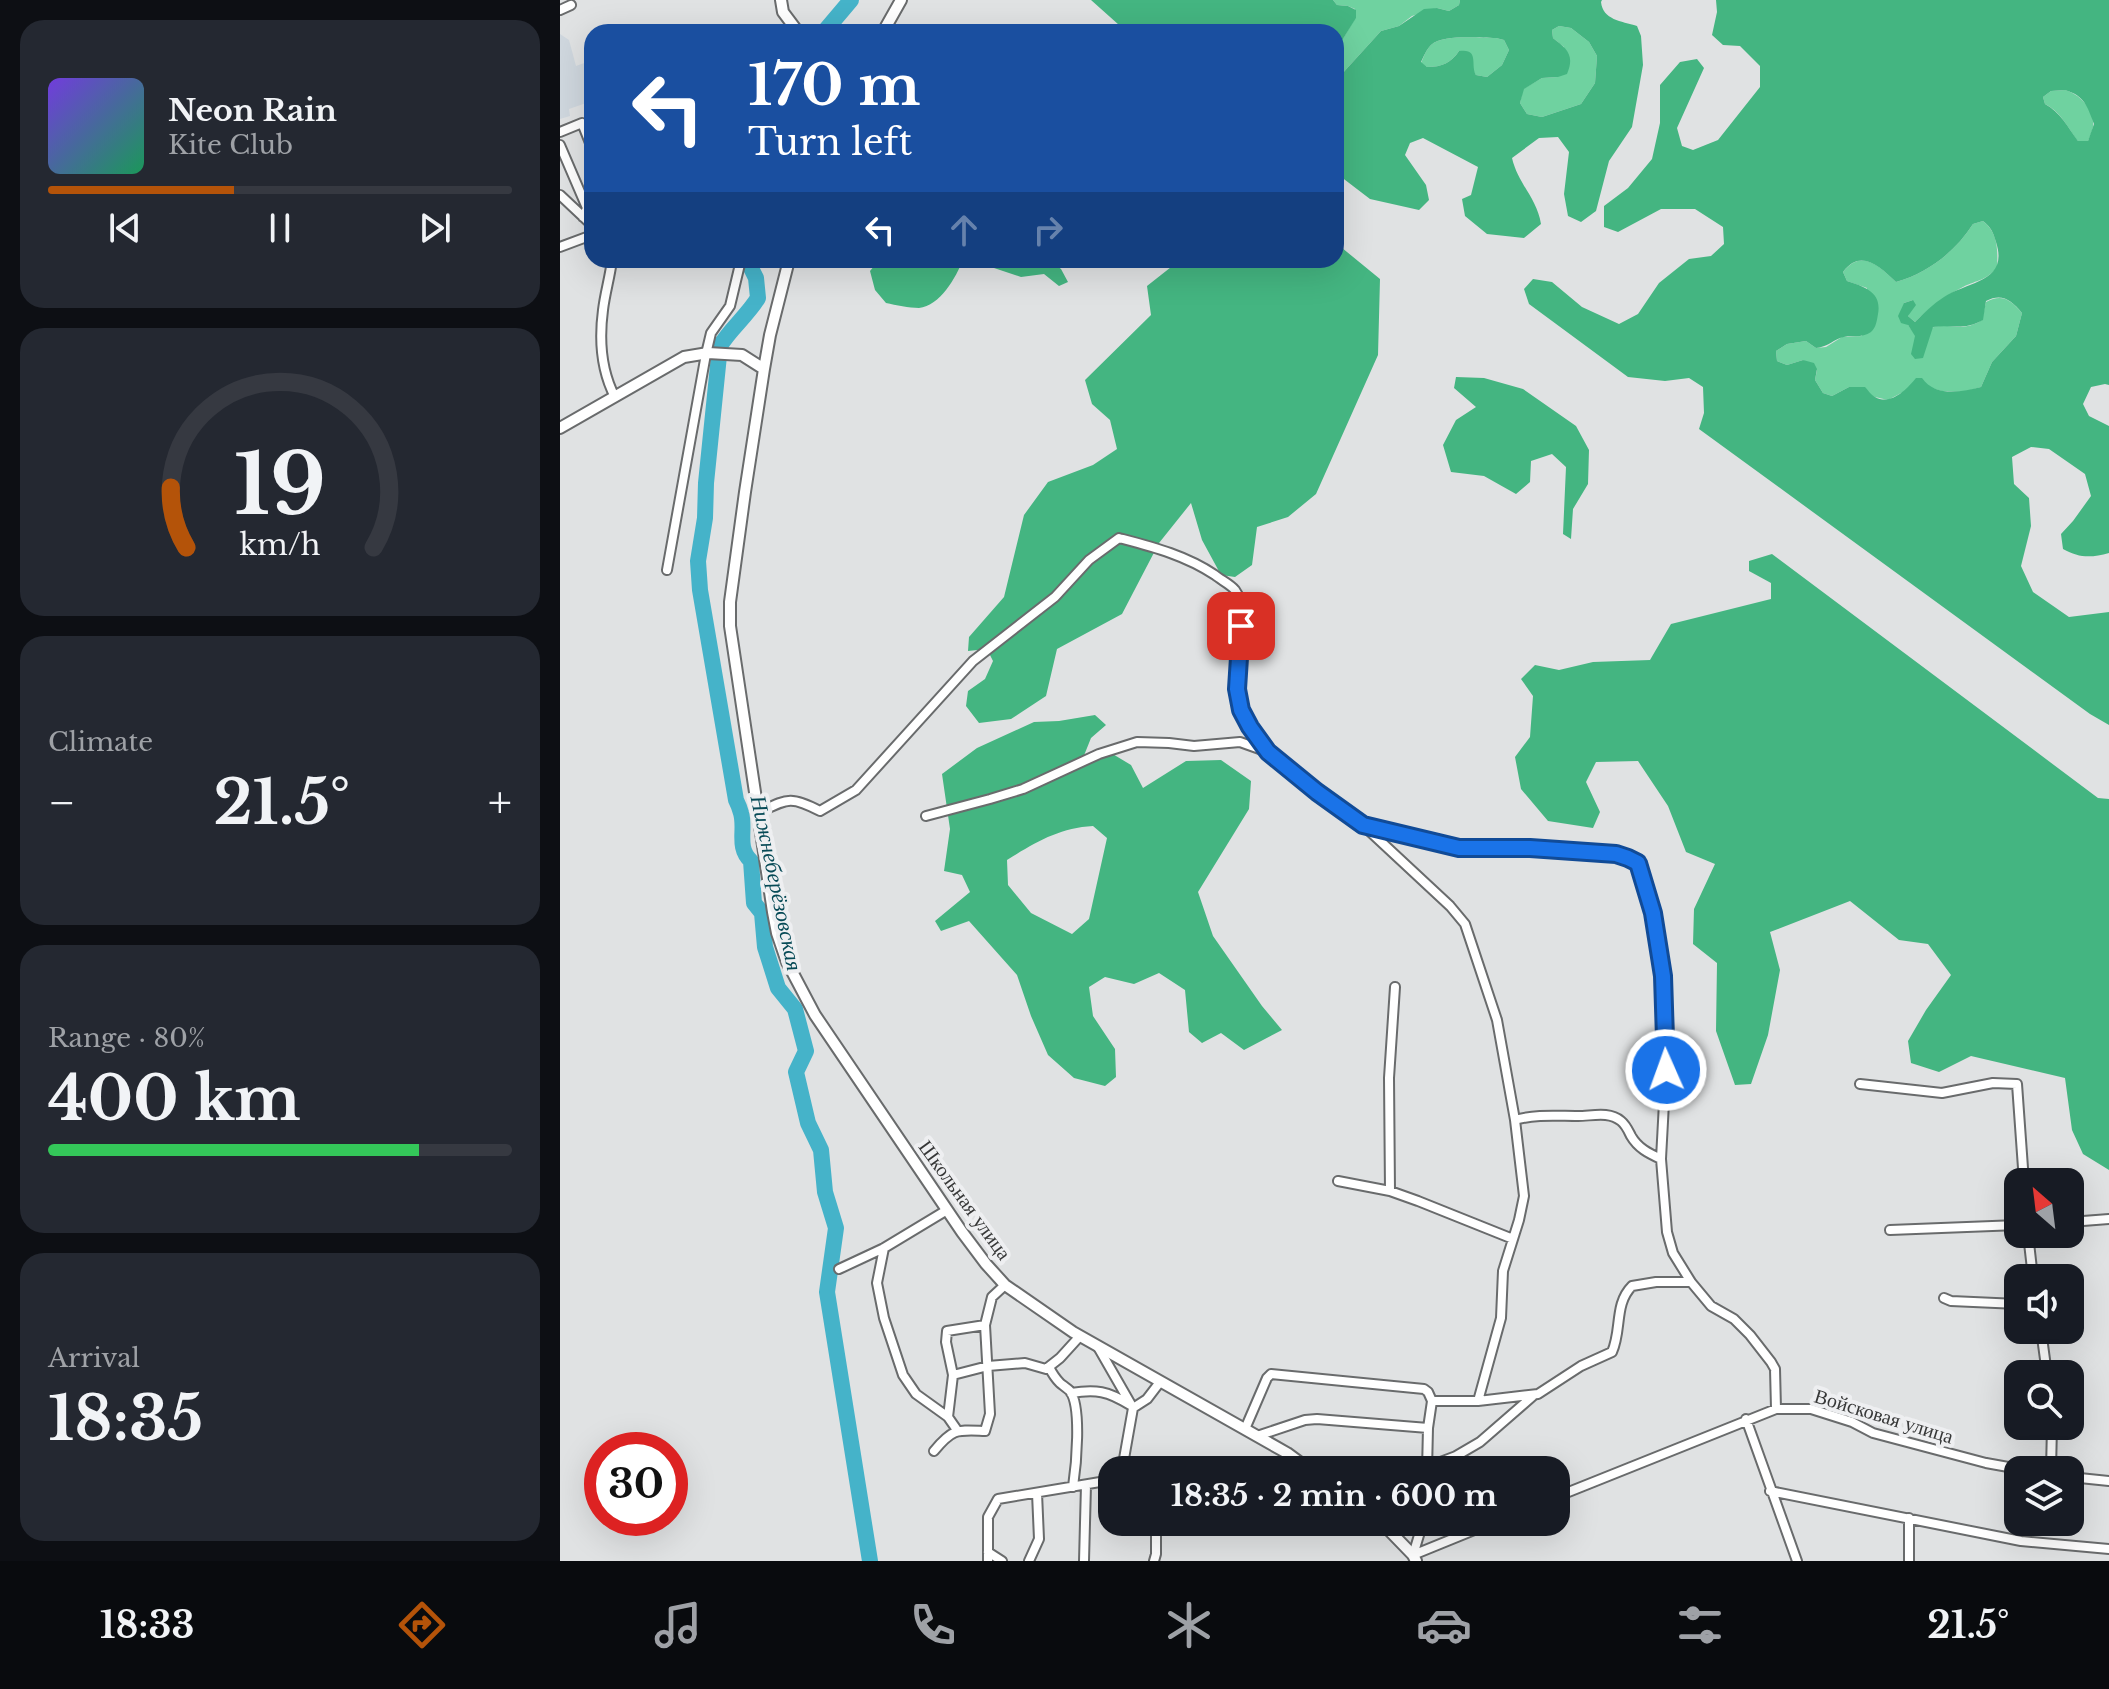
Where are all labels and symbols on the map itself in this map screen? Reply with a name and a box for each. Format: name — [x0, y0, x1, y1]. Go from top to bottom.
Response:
pin — [1207, 592, 1275, 660]
water label: Нижнеберёзовская — [745, 792, 808, 973]
position arrow — [1624, 1028, 1708, 1112]
street label: Школьная улица — [914, 1136, 1016, 1264]
north arrow — [2004, 1168, 2084, 1248]
street label: Войсковая улица — [1812, 1383, 1956, 1449]
speed limit sign: 30 — [584, 1432, 688, 1536]

